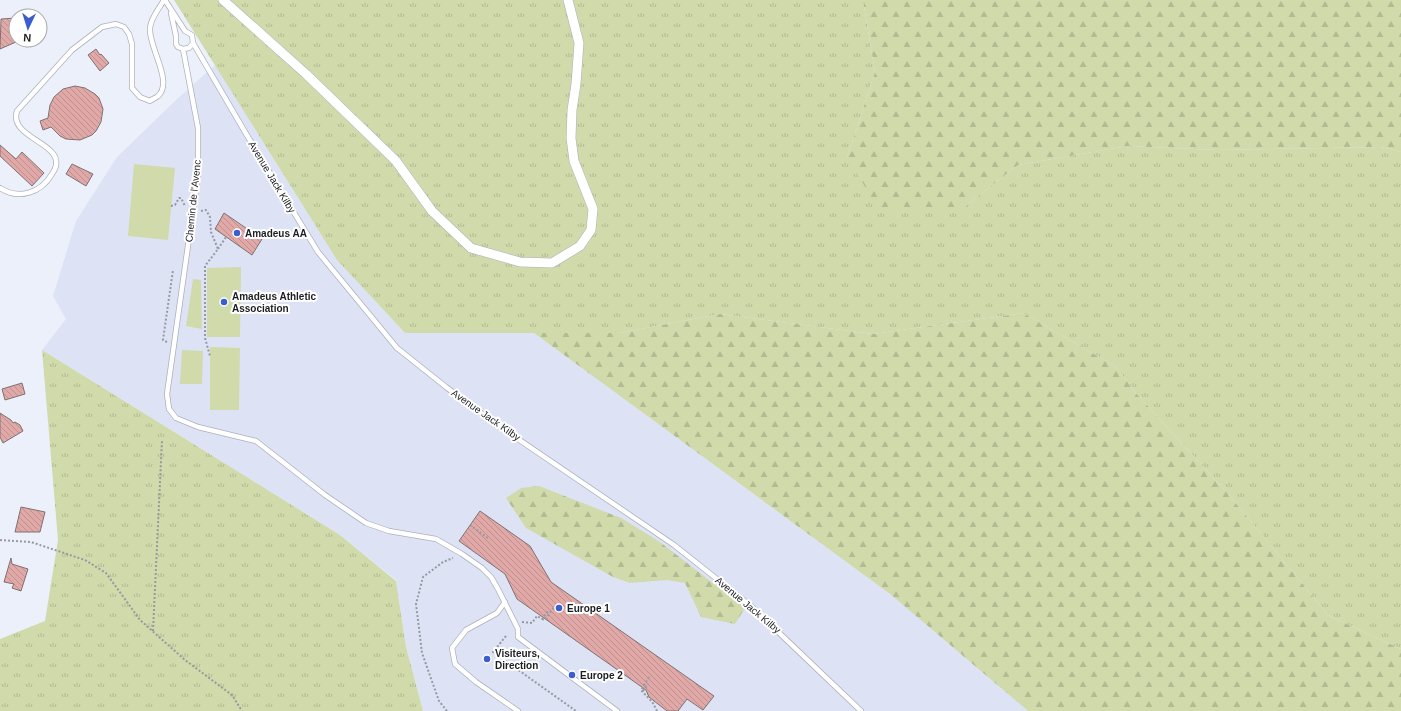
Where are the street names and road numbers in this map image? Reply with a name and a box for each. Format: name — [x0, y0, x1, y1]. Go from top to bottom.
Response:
street label: Avenue Jack Kilby — [246, 139, 298, 215]
street label: Chemin de l'Avenc — [183, 159, 203, 243]
street label: Avenue Jack Kilby — [449, 387, 523, 443]
street label: Avenue Jack Kilby — [713, 575, 783, 635]

